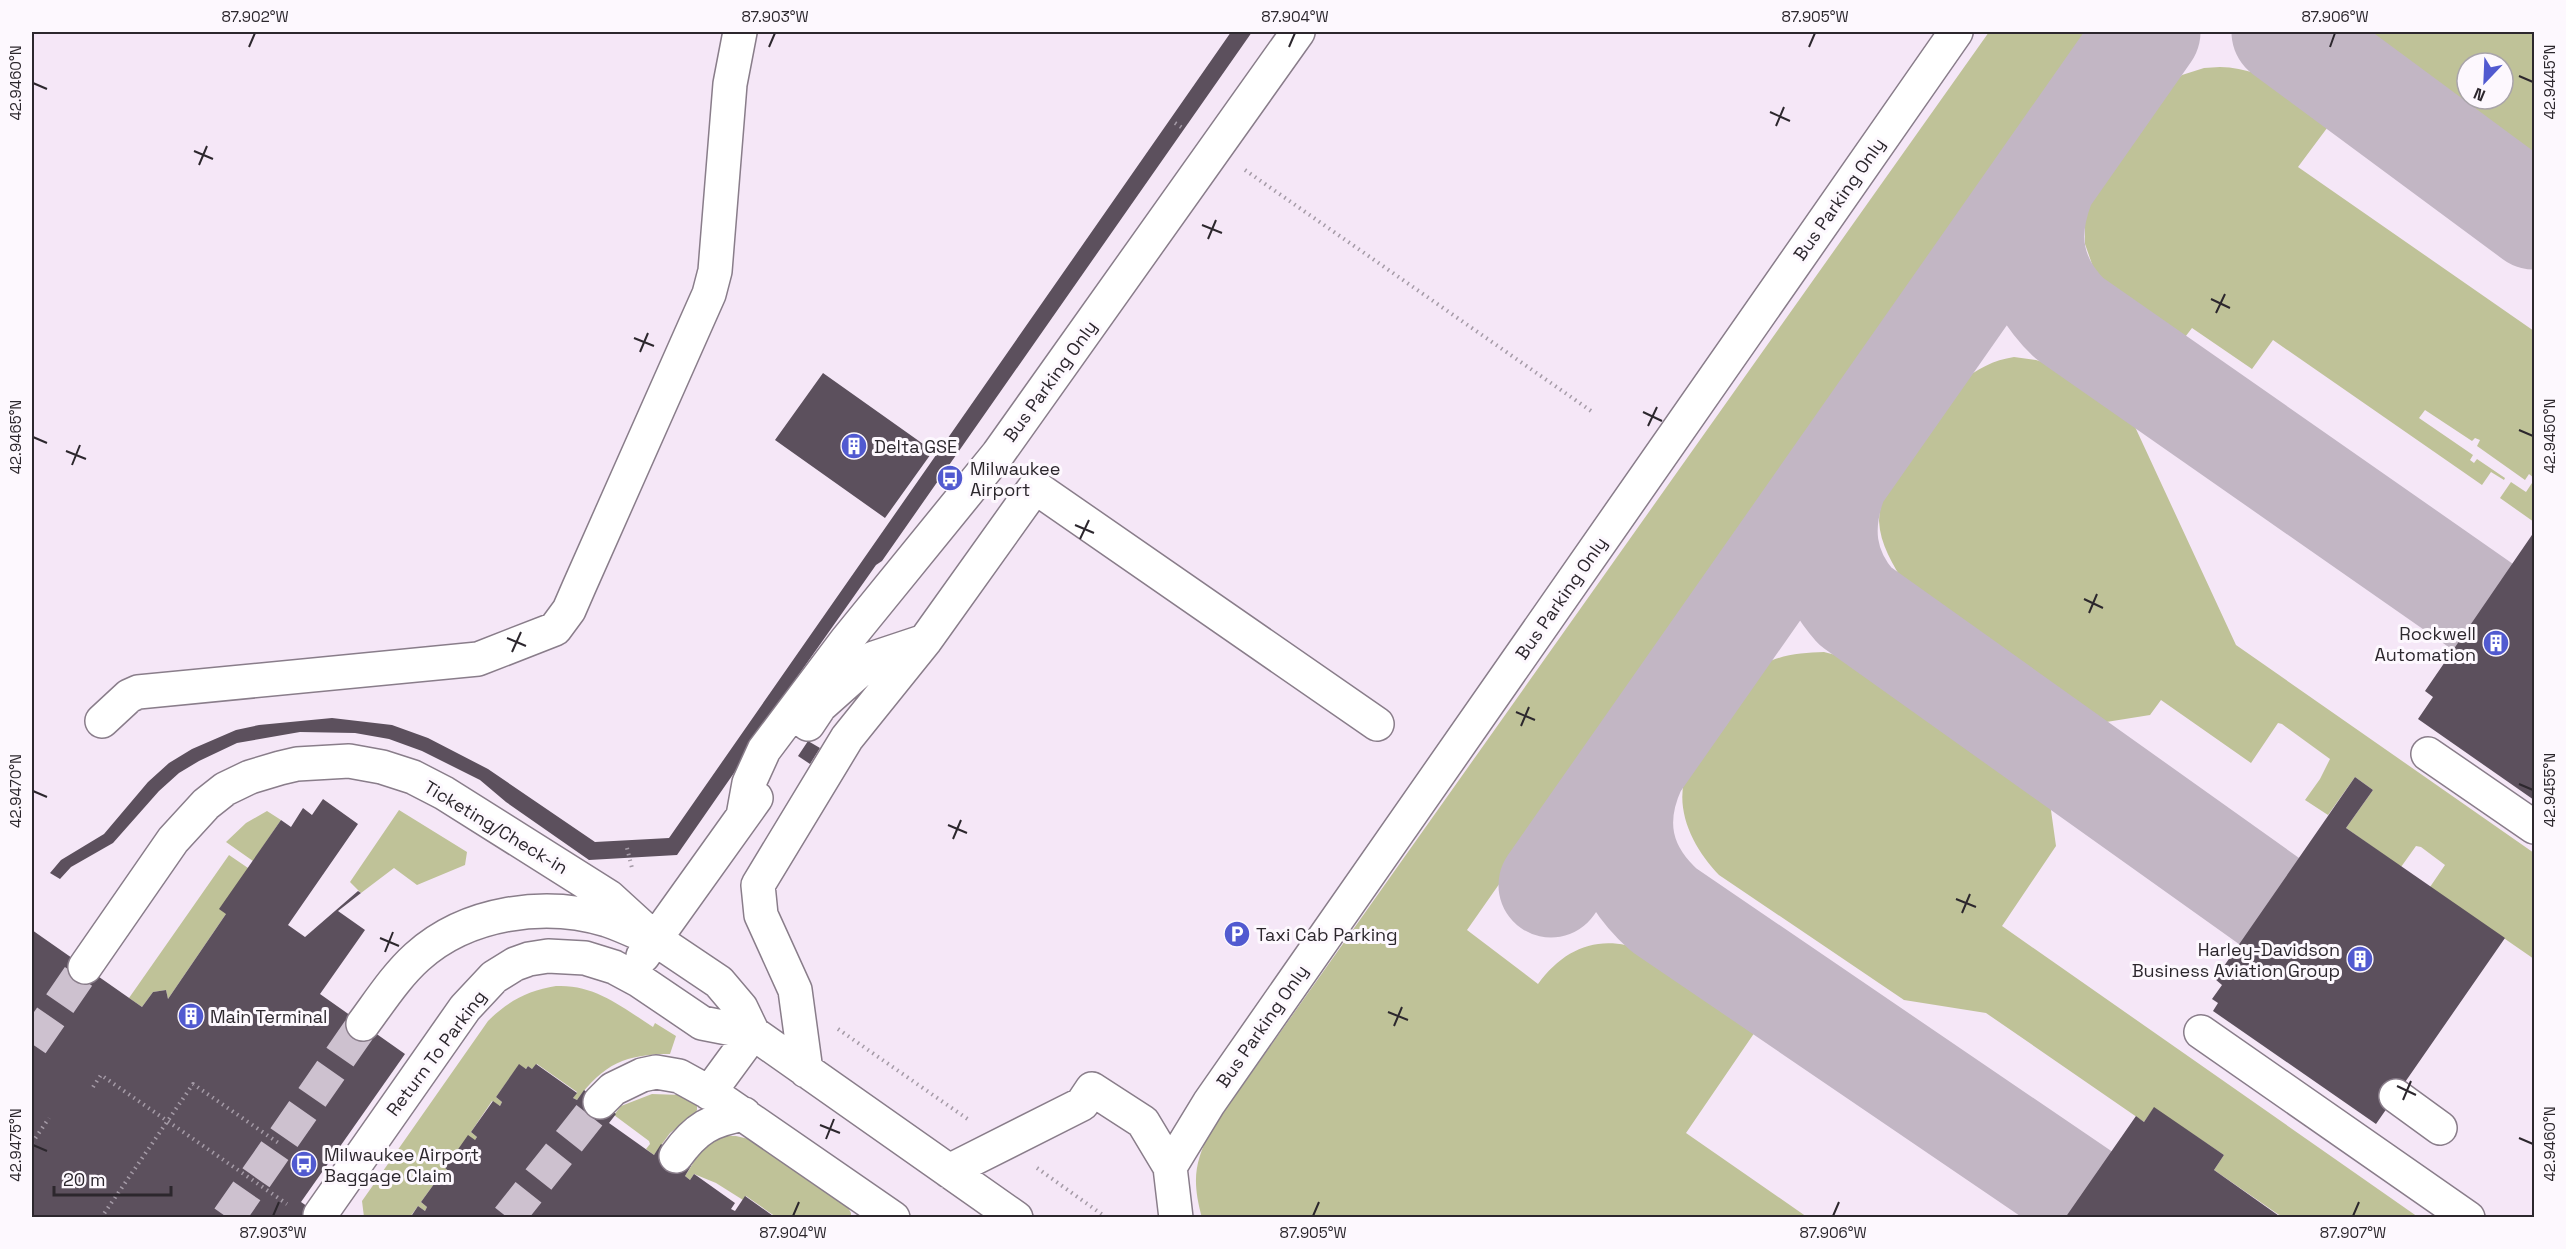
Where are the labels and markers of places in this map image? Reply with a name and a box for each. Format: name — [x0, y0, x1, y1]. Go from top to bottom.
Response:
building icon: Delta GSE — [839, 431, 869, 461]
place label: Delta GSE — [874, 435, 957, 458]
place label: Milwaukee Airport — [970, 457, 1060, 501]
bus stop icon: Milwaukee Airport — [935, 463, 965, 493]
place label: Rockwell Automation — [2374, 622, 2476, 666]
building icon: Rockwell Automation — [2481, 628, 2511, 658]
parking icon: Taxi Cab Parking — [1222, 919, 1252, 949]
place label: Taxi Cab Parking — [1256, 923, 1398, 946]
place label: Harley-Davidson Business Aviation Group — [2132, 938, 2340, 982]
building icon: Harley-Davidson Business Aviation Group — [2345, 944, 2375, 974]
building icon: Main Terminal — [176, 1001, 206, 1031]
place label: Main Terminal — [210, 1005, 327, 1028]
place label: Milwaukee Airport Baggage Claim — [324, 1143, 479, 1187]
bus stop icon: Milwaukee Airport Baggage Claim — [289, 1149, 319, 1179]

